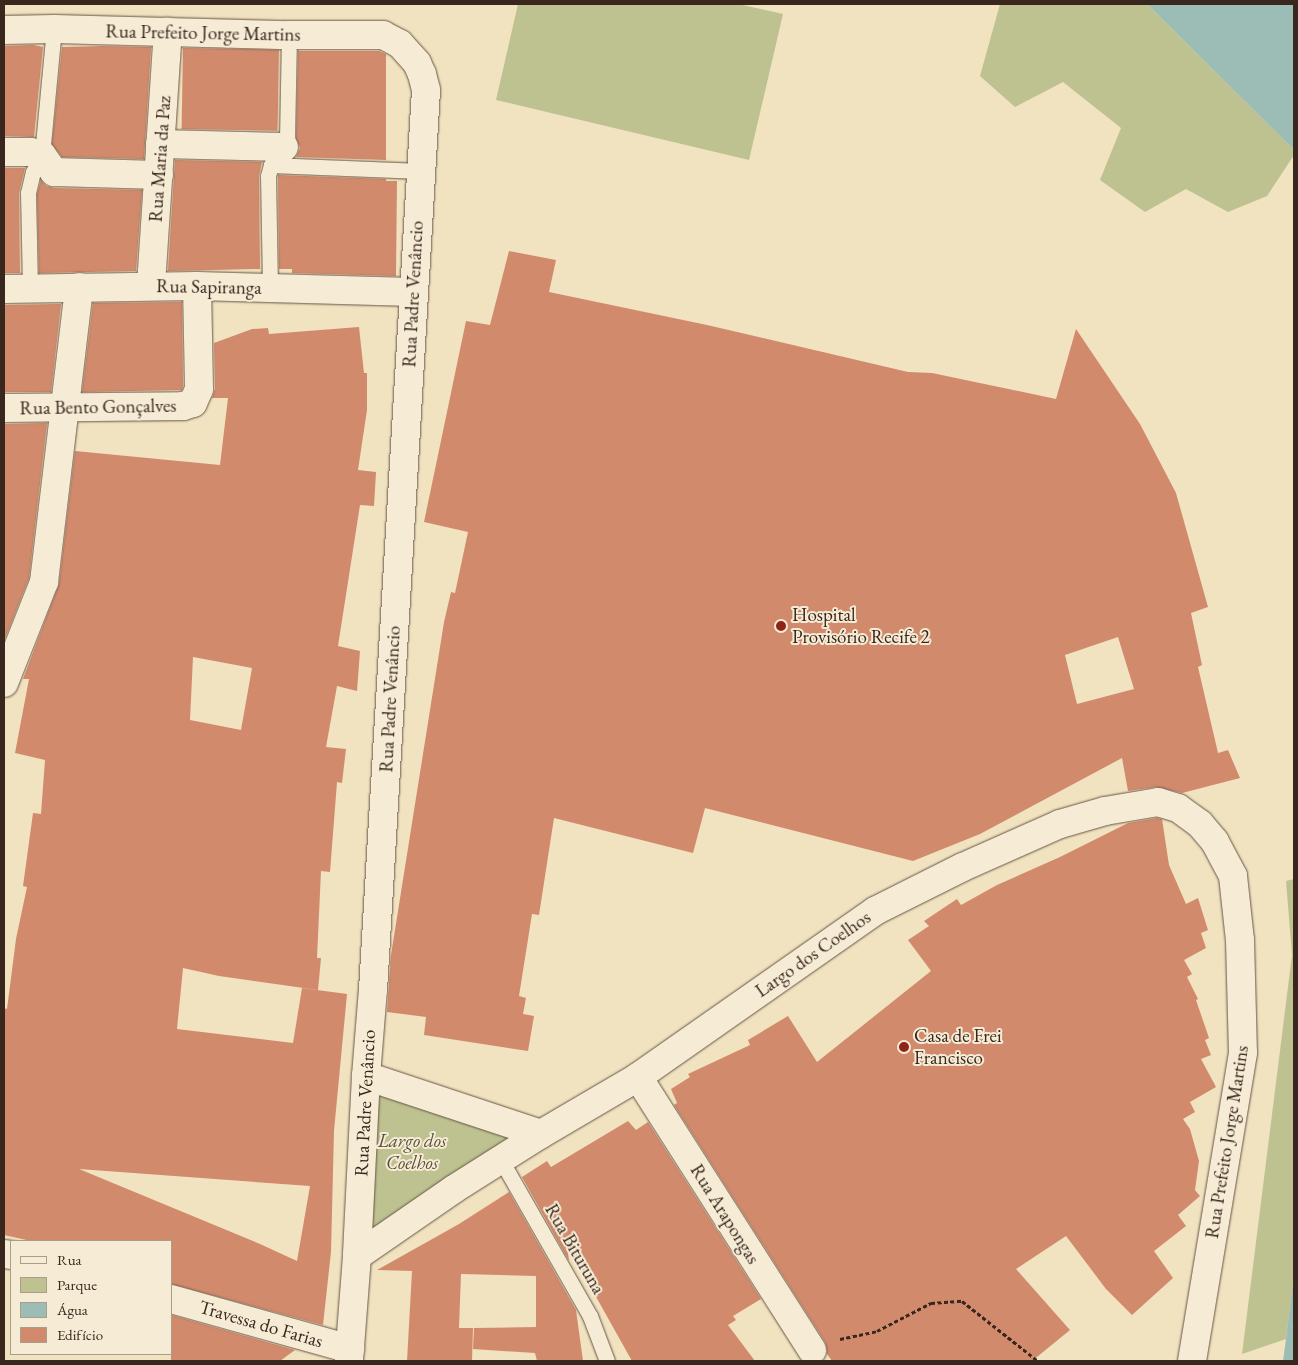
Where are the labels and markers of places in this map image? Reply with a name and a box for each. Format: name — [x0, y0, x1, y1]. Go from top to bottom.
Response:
place label: Hospital Provisório Recife 2 — [792, 604, 930, 648]
marker: Hospital Provisório Recife 2 — [774, 619, 788, 633]
place label: Casa de Frei Francisco — [914, 1025, 1002, 1069]
marker: Casa de Frei Francisco — [898, 1041, 910, 1053]

